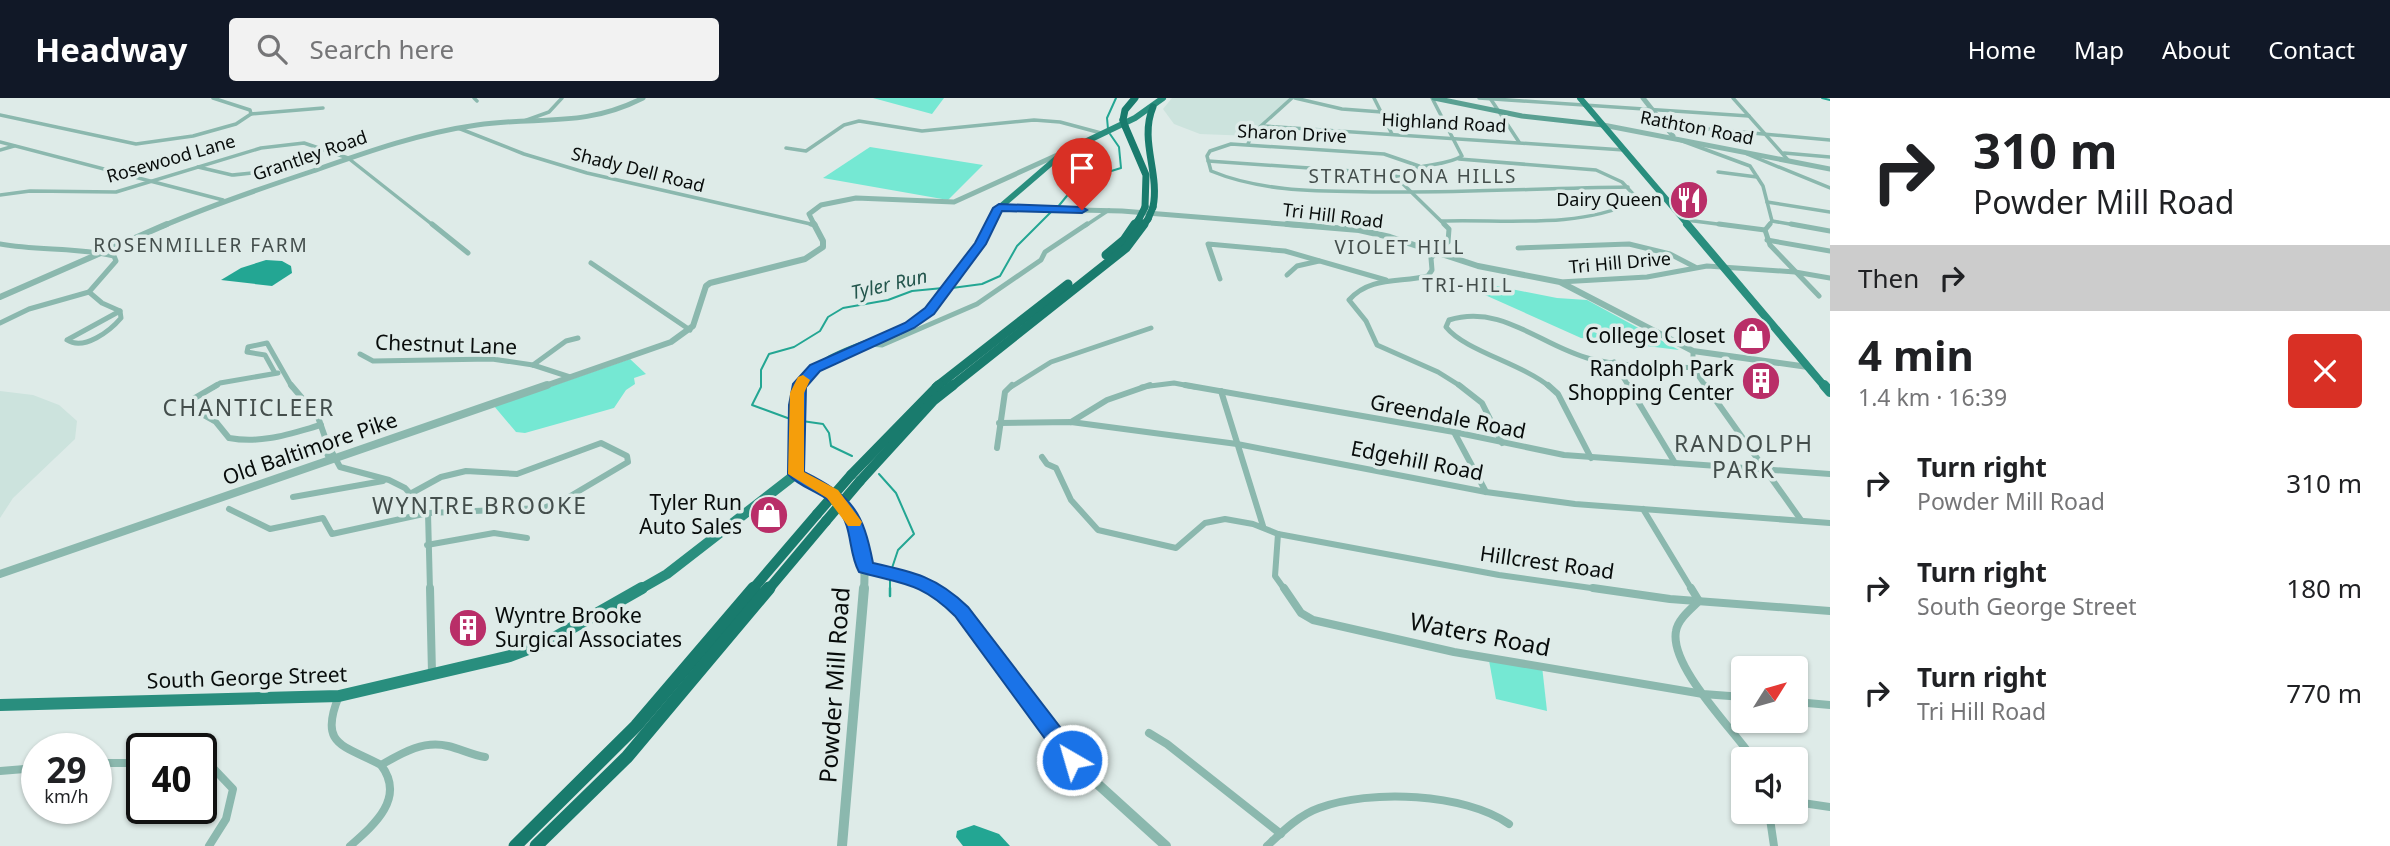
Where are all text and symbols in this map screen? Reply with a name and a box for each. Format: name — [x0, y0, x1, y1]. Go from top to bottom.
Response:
search box — [229, 18, 719, 81]
text: Headway — [35, 27, 187, 72]
icon: search — [253, 30, 291, 68]
text: Search here — [309, 31, 454, 67]
text: Home — [1968, 33, 2036, 66]
text: Map — [2074, 33, 2124, 66]
text: About — [2162, 33, 2230, 66]
text: Contact — [2268, 33, 2355, 66]
street label: Rathton Road — [1638, 104, 1756, 150]
street label: Highland Road — [1381, 107, 1507, 137]
text: 310 m — [1973, 117, 2118, 183]
street label: Sharon Drive — [1237, 118, 1347, 148]
street label: Grantley Road — [249, 124, 370, 186]
icon: right — [1858, 126, 1949, 217]
street label: Rosewood Lane — [104, 128, 238, 188]
pin — [1052, 138, 1112, 210]
street label: Shady Dell Road — [569, 141, 707, 197]
icon: arrive — [1063, 149, 1101, 187]
district label: STRATHCONA HILLS — [1308, 163, 1518, 189]
restaurant icon: Dairy Queen — [1668, 179, 1710, 221]
text: Powder Mill Road — [1973, 180, 2235, 223]
place label: Dairy Queen — [1556, 187, 1662, 211]
street label: Tri Hill Road — [1281, 197, 1385, 233]
district label: ROSENMILLER FARM — [93, 232, 309, 258]
district label: VIOLET HILL — [1334, 234, 1466, 260]
street label: Tri Hill Drive — [1568, 246, 1672, 278]
icon: right — [1933, 259, 1971, 297]
text: Then — [1858, 260, 1919, 296]
water label: Tyler Run — [848, 263, 930, 305]
district label: TRI-HILL — [1422, 272, 1514, 298]
shop icon: College Closet — [1731, 315, 1773, 357]
place label: College Closet — [1585, 321, 1725, 349]
text: 4 min — [1858, 326, 1974, 383]
street label: Chestnut Lane — [374, 328, 518, 360]
button: close — [2288, 334, 2362, 408]
place label: Randolph Park Shopping Center — [1568, 354, 1735, 406]
building icon: Randolph Park Shopping Center — [1740, 360, 1782, 402]
text: 1.4 km · 16:39 — [1858, 381, 2007, 413]
street label: Greendale Road — [1368, 387, 1528, 445]
district label: CHANTICLEER — [163, 391, 335, 423]
street label: Old Baltimore Pike — [219, 405, 401, 491]
district label: RANDOLPH PARK — [1674, 427, 1814, 485]
street label: Edgehill Road — [1348, 433, 1486, 487]
text: Turn right — [1917, 449, 2047, 485]
icon: right — [1858, 464, 1896, 502]
text: 310 m — [2286, 465, 2362, 501]
text: Powder Mill Road — [1917, 485, 2105, 517]
place label: Tyler Run Auto Sales — [639, 488, 742, 540]
district label: WYNTRE BROOKE — [372, 489, 588, 521]
shop icon: Tyler Run Auto Sales — [748, 494, 790, 536]
street label: Hillcrest Road — [1478, 539, 1616, 585]
text: Turn right — [1917, 554, 2047, 590]
icon: right — [1858, 569, 1896, 607]
text: 180 m — [2286, 570, 2362, 606]
street label: Powder Mill Road — [810, 586, 857, 784]
text: South George Street — [1917, 590, 2136, 622]
place label: Wyntre Brooke Surgical Associates — [495, 601, 682, 653]
street label: Waters Road — [1407, 604, 1554, 663]
building icon: Wyntre Brooke Surgical Associates — [447, 607, 489, 649]
north arrow — [1731, 656, 1808, 733]
map controls — [1731, 656, 1808, 824]
street label: South George Street — [146, 659, 348, 694]
text: Turn right — [1917, 659, 2047, 695]
icon: right — [1858, 674, 1896, 712]
text: 770 m — [2286, 675, 2362, 711]
text: Tri Hill Road — [1917, 695, 2046, 727]
position arrow — [1035, 723, 1109, 797]
speed limit sign: 40 — [126, 733, 217, 824]
text: 29 — [46, 746, 87, 793]
button: sound — [1731, 747, 1808, 824]
text: km/h — [44, 784, 89, 808]

